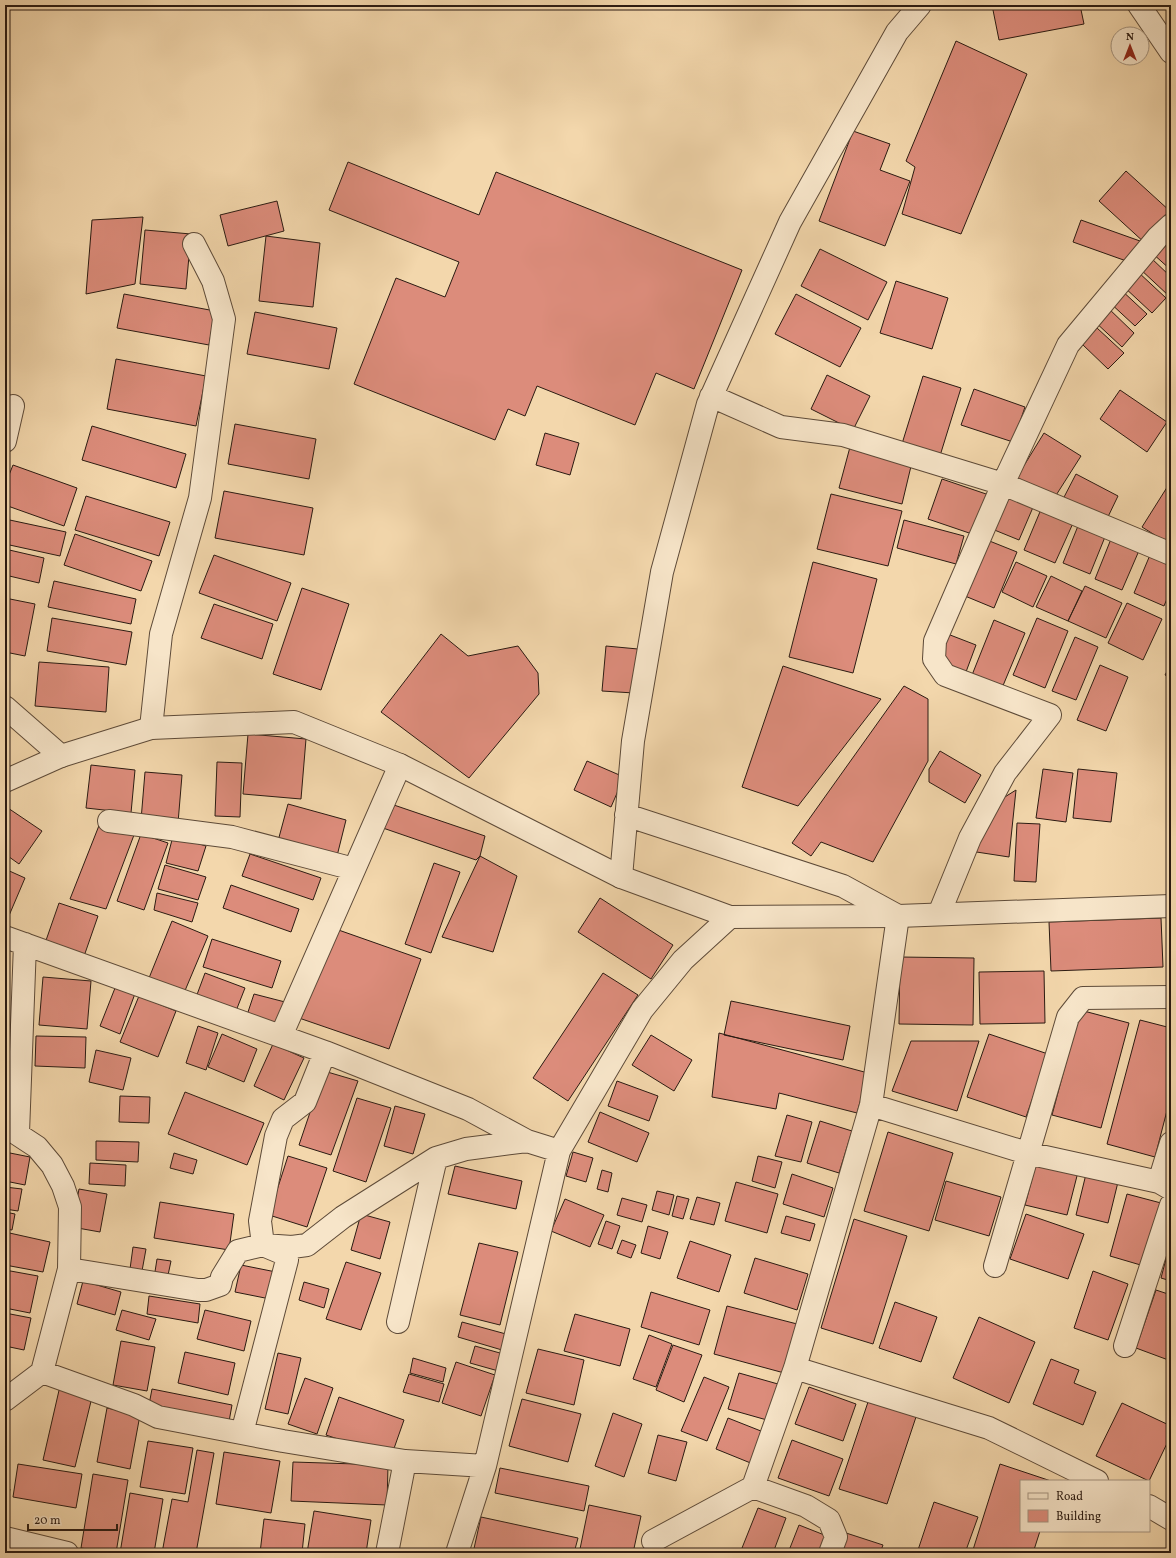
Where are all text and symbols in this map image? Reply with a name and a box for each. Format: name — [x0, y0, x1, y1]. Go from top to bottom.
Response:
north arrow — [1110, 26, 1150, 66]
text: N — [1126, 30, 1134, 45]
legend — [1020, 1480, 1150, 1532]
text: Road — [1056, 1489, 1083, 1505]
scale bar — [28, 1506, 117, 1532]
text: Building — [1056, 1509, 1101, 1525]
text: 20 m — [34, 1513, 61, 1529]

